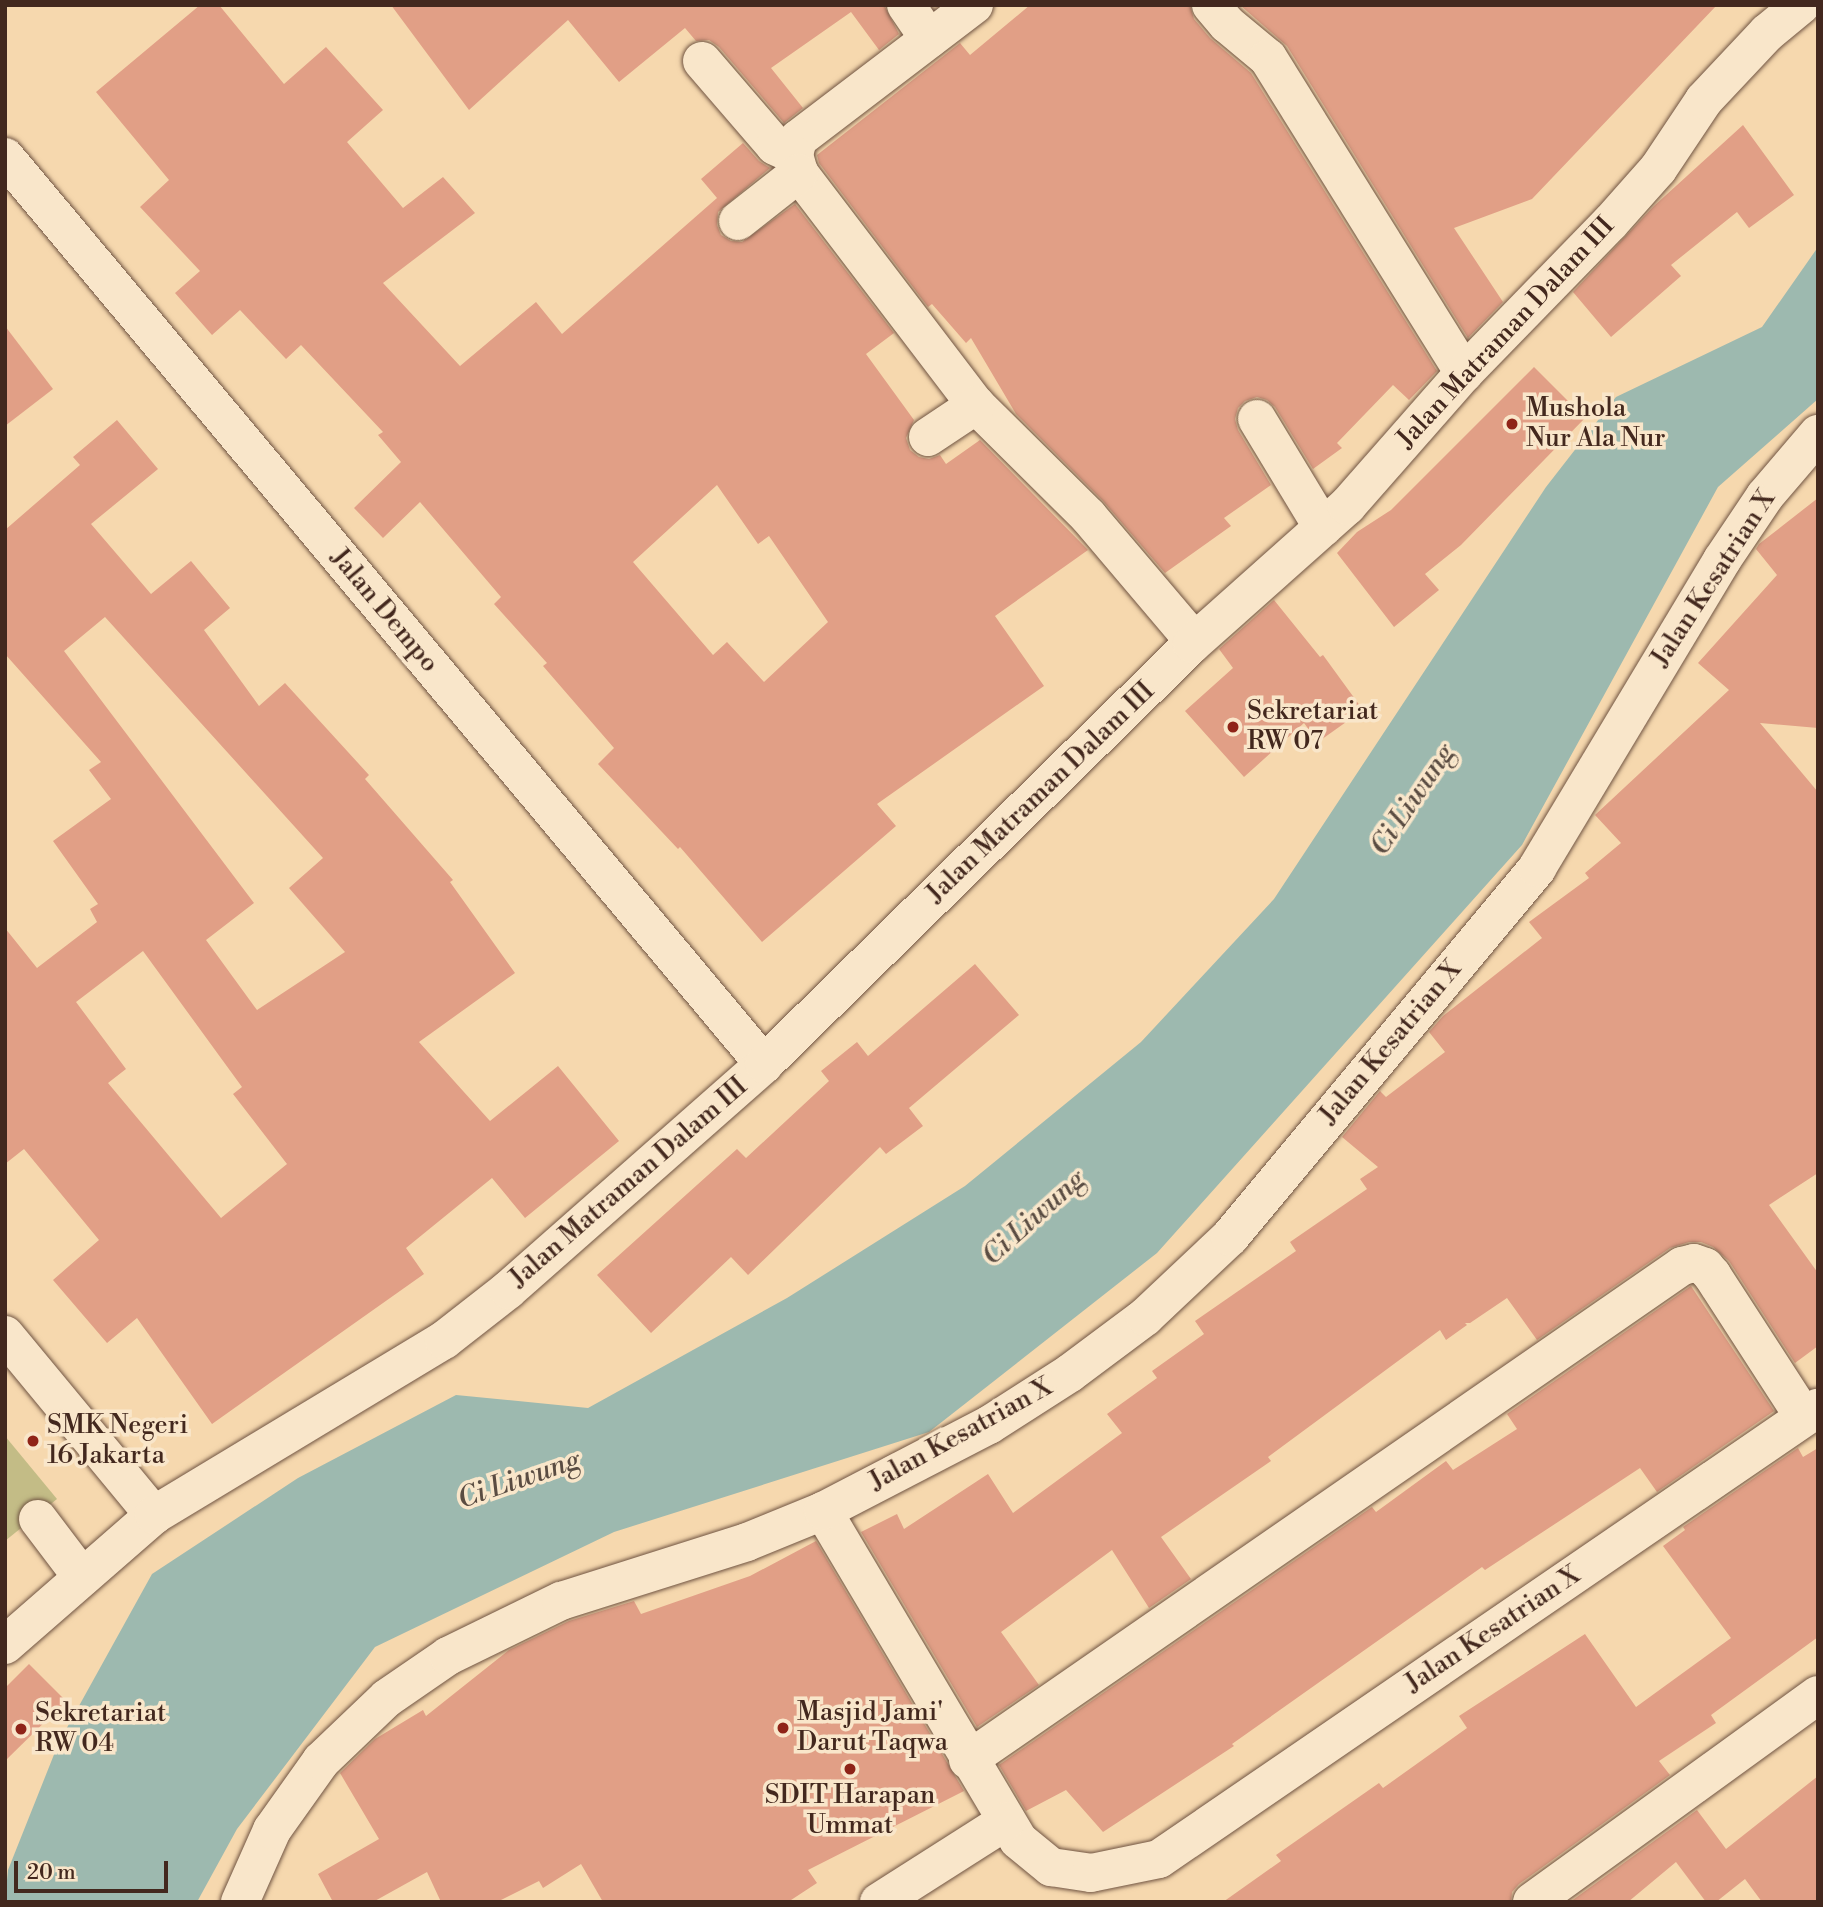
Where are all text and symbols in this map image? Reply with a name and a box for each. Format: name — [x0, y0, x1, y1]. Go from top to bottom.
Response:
street label: Jalan Matraman Dalam III — [1391, 211, 1621, 455]
place label: Mushola Nur Ala Nur — [1526, 393, 1666, 454]
marker: Mushola Nur Ala Nur — [1504, 416, 1520, 432]
street label: Jalan Kesatrian X — [1646, 485, 1782, 673]
street label: Jalan Dempo — [323, 543, 445, 679]
street label: Jalan Matraman Dalam III — [921, 676, 1161, 910]
place label: Sekretariat RW 07 — [1247, 696, 1378, 758]
marker: Sekretariat RW 07 — [1225, 719, 1241, 735]
water label: Ci Liwung — [1364, 738, 1462, 862]
street label: Jalan Kesatrian X — [1314, 955, 1468, 1131]
street label: Jalan Matraman Dalam III — [504, 1071, 754, 1295]
water label: Ci Liwung — [976, 1163, 1092, 1273]
street label: Jalan Kesatrian X — [864, 1372, 1058, 1498]
place label: SMK Negeri 16 Jakarta — [47, 1410, 188, 1472]
marker: SMK Negeri 16 Jakarta — [25, 1433, 41, 1449]
water label: Ci Liwung — [453, 1443, 585, 1517]
street label: Jalan Kesatrian X — [1400, 1560, 1586, 1700]
place label: Masjid Jami' Darut Taqwa — [797, 1697, 948, 1758]
place label: Sekretariat RW 04 — [35, 1698, 166, 1760]
marker: Masjid Jami' Darut Taqwa — [775, 1720, 791, 1736]
marker: Sekretariat RW 04 — [13, 1721, 29, 1737]
marker: SDIT Harapan Ummat — [842, 1761, 858, 1777]
place label: SDIT Harapan Ummat — [765, 1780, 935, 1842]
scale bar — [18, 1848, 172, 1892]
text: 20 m — [27, 1860, 76, 1886]

